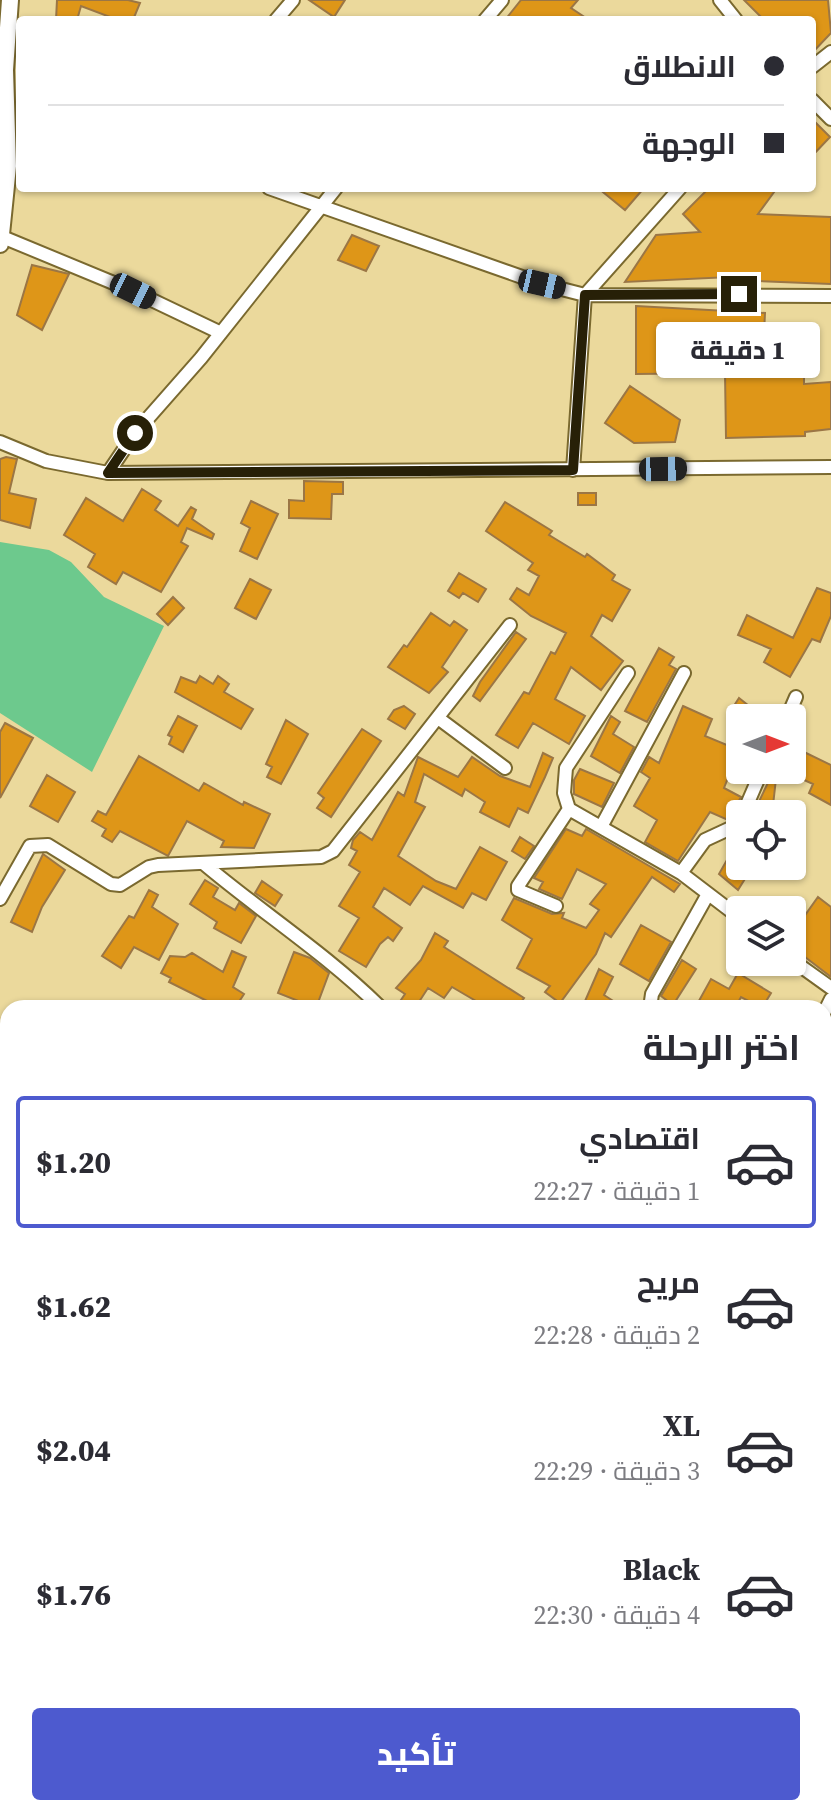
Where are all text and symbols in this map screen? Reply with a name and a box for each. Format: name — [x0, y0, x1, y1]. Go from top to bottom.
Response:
text: الانطلاق — [623, 46, 736, 87]
text: الوجهة — [642, 123, 736, 164]
car — [516, 267, 568, 301]
car — [106, 270, 160, 312]
route end — [721, 276, 757, 312]
callout: 1 دقيقة — [657, 322, 821, 378]
text: 1 دقيقة — [690, 332, 786, 368]
route start — [117, 415, 153, 451]
car — [639, 457, 687, 481]
north arrow — [726, 704, 806, 784]
map controls — [726, 704, 806, 976]
button: locate — [726, 800, 806, 880]
button: layers — [726, 896, 806, 976]
text: اختر الرحلة — [643, 1023, 800, 1072]
text: اقتصادي — [579, 1118, 700, 1159]
icon: car — [724, 1126, 796, 1198]
text: $1.20 — [36, 1142, 111, 1183]
text: 1 دقيقة · 22:27 — [534, 1173, 700, 1209]
text: مريح — [637, 1262, 700, 1303]
icon: car — [724, 1270, 796, 1342]
text: $1.62 — [36, 1286, 111, 1327]
text: 2 دقيقة · 22:28 — [534, 1317, 700, 1353]
text: XL — [663, 1405, 700, 1446]
icon: car — [724, 1414, 796, 1486]
text: $2.04 — [36, 1430, 111, 1471]
text: 3 دقيقة · 22:29 — [534, 1453, 700, 1489]
text: Black — [623, 1549, 700, 1590]
icon: car — [724, 1558, 796, 1630]
text: $1.76 — [36, 1574, 111, 1615]
text: 4 دقيقة · 22:30 — [534, 1597, 700, 1633]
button: تأكيد — [32, 1708, 800, 1800]

